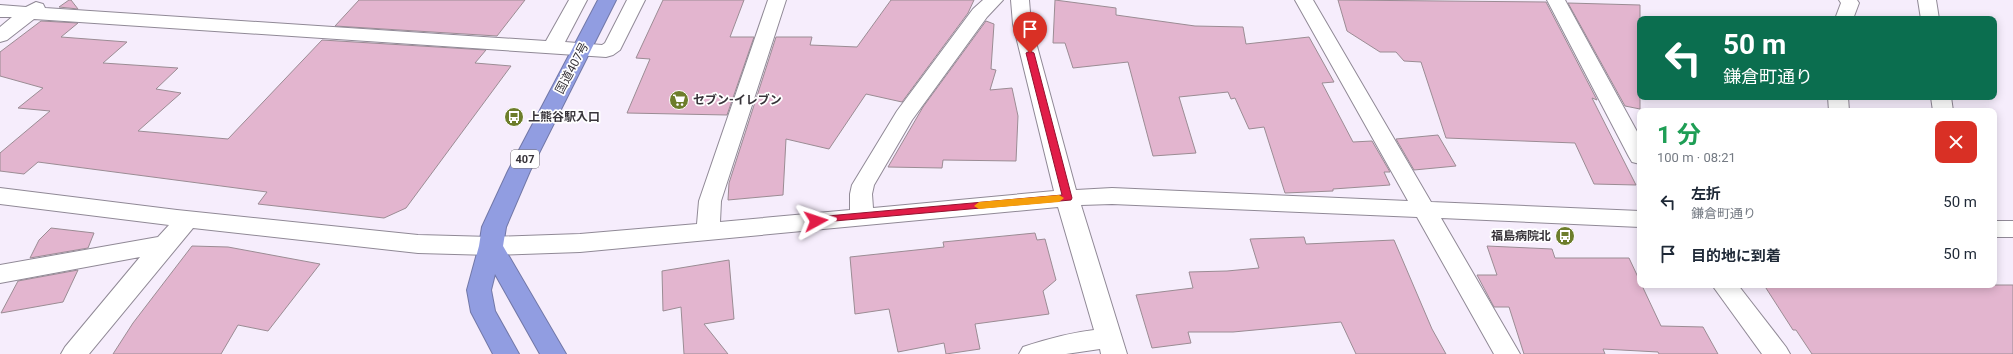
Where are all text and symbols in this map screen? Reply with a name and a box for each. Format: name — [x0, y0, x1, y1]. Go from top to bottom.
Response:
pin — [1013, 12, 1047, 53]
icon: arrive — [1019, 18, 1041, 40]
text: 50 m — [1723, 28, 1786, 61]
icon: left — [1657, 32, 1709, 84]
street label: 国道407号 — [553, 40, 591, 96]
text: 鎌倉町通り — [1723, 66, 1813, 87]
supermarket icon: セブン-イレブン — [668, 89, 690, 111]
place label: セブン-イレブン — [693, 93, 782, 107]
bus stop icon: 上熊谷駅入口 — [503, 106, 525, 128]
place label: 上熊谷駅入口 — [528, 110, 600, 124]
text: 1 分 — [1657, 121, 1701, 149]
button: close — [1935, 121, 1977, 163]
road number: 407 — [511, 150, 539, 168]
text: 100 m · 08:21 — [1657, 150, 1736, 165]
text: 左折 — [1691, 185, 1721, 203]
icon: left — [1657, 191, 1679, 213]
text: 50 m — [1943, 193, 1977, 211]
position arrow — [795, 200, 837, 242]
text: 鎌倉町通り — [1691, 206, 1756, 221]
bus stop icon: 福島病院北 — [1554, 225, 1576, 247]
place label: 福島病院北 — [1491, 229, 1551, 243]
icon: arrive — [1657, 243, 1679, 265]
text: 50 m — [1943, 245, 1977, 263]
text: 目的地に到着 — [1691, 247, 1781, 265]

